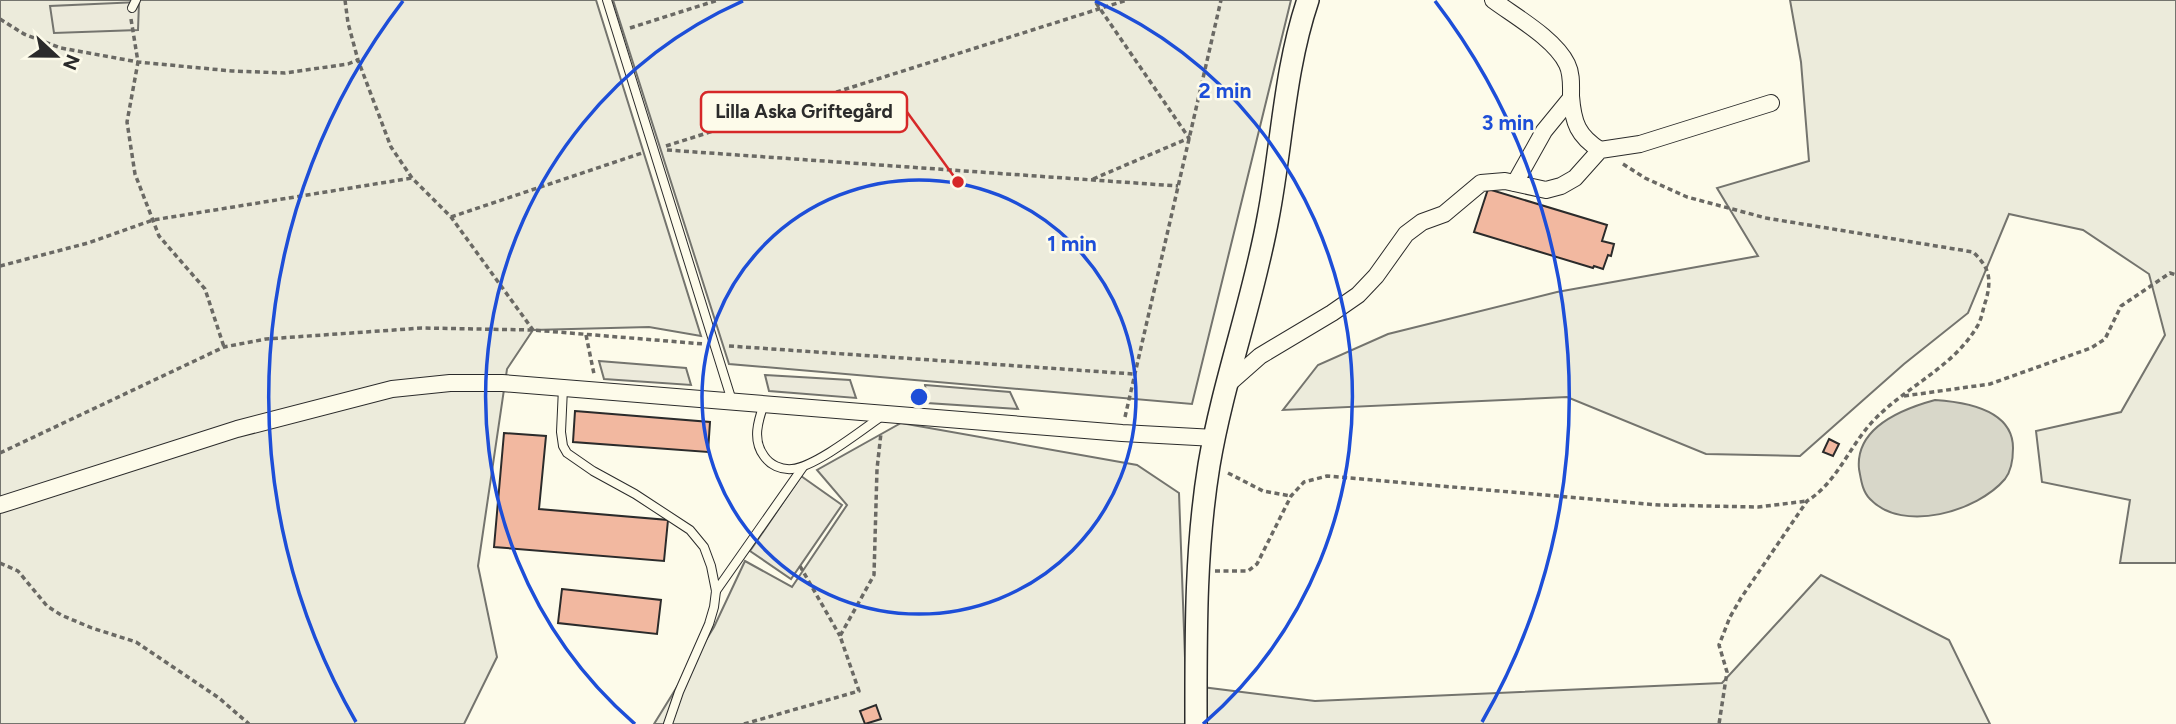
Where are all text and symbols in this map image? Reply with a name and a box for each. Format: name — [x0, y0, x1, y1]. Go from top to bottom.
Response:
north arrow — [21, 21, 91, 91]
text: N — [58, 51, 85, 73]
text: 2 min — [1199, 78, 1251, 103]
callout: Lilla Aska Griftegård — [701, 92, 907, 132]
text: Lilla Aska Griftegård — [715, 100, 893, 123]
text: 3 min — [1482, 110, 1534, 135]
text: 1 min — [1047, 231, 1097, 256]
centre of rings — [907, 385, 931, 409]

